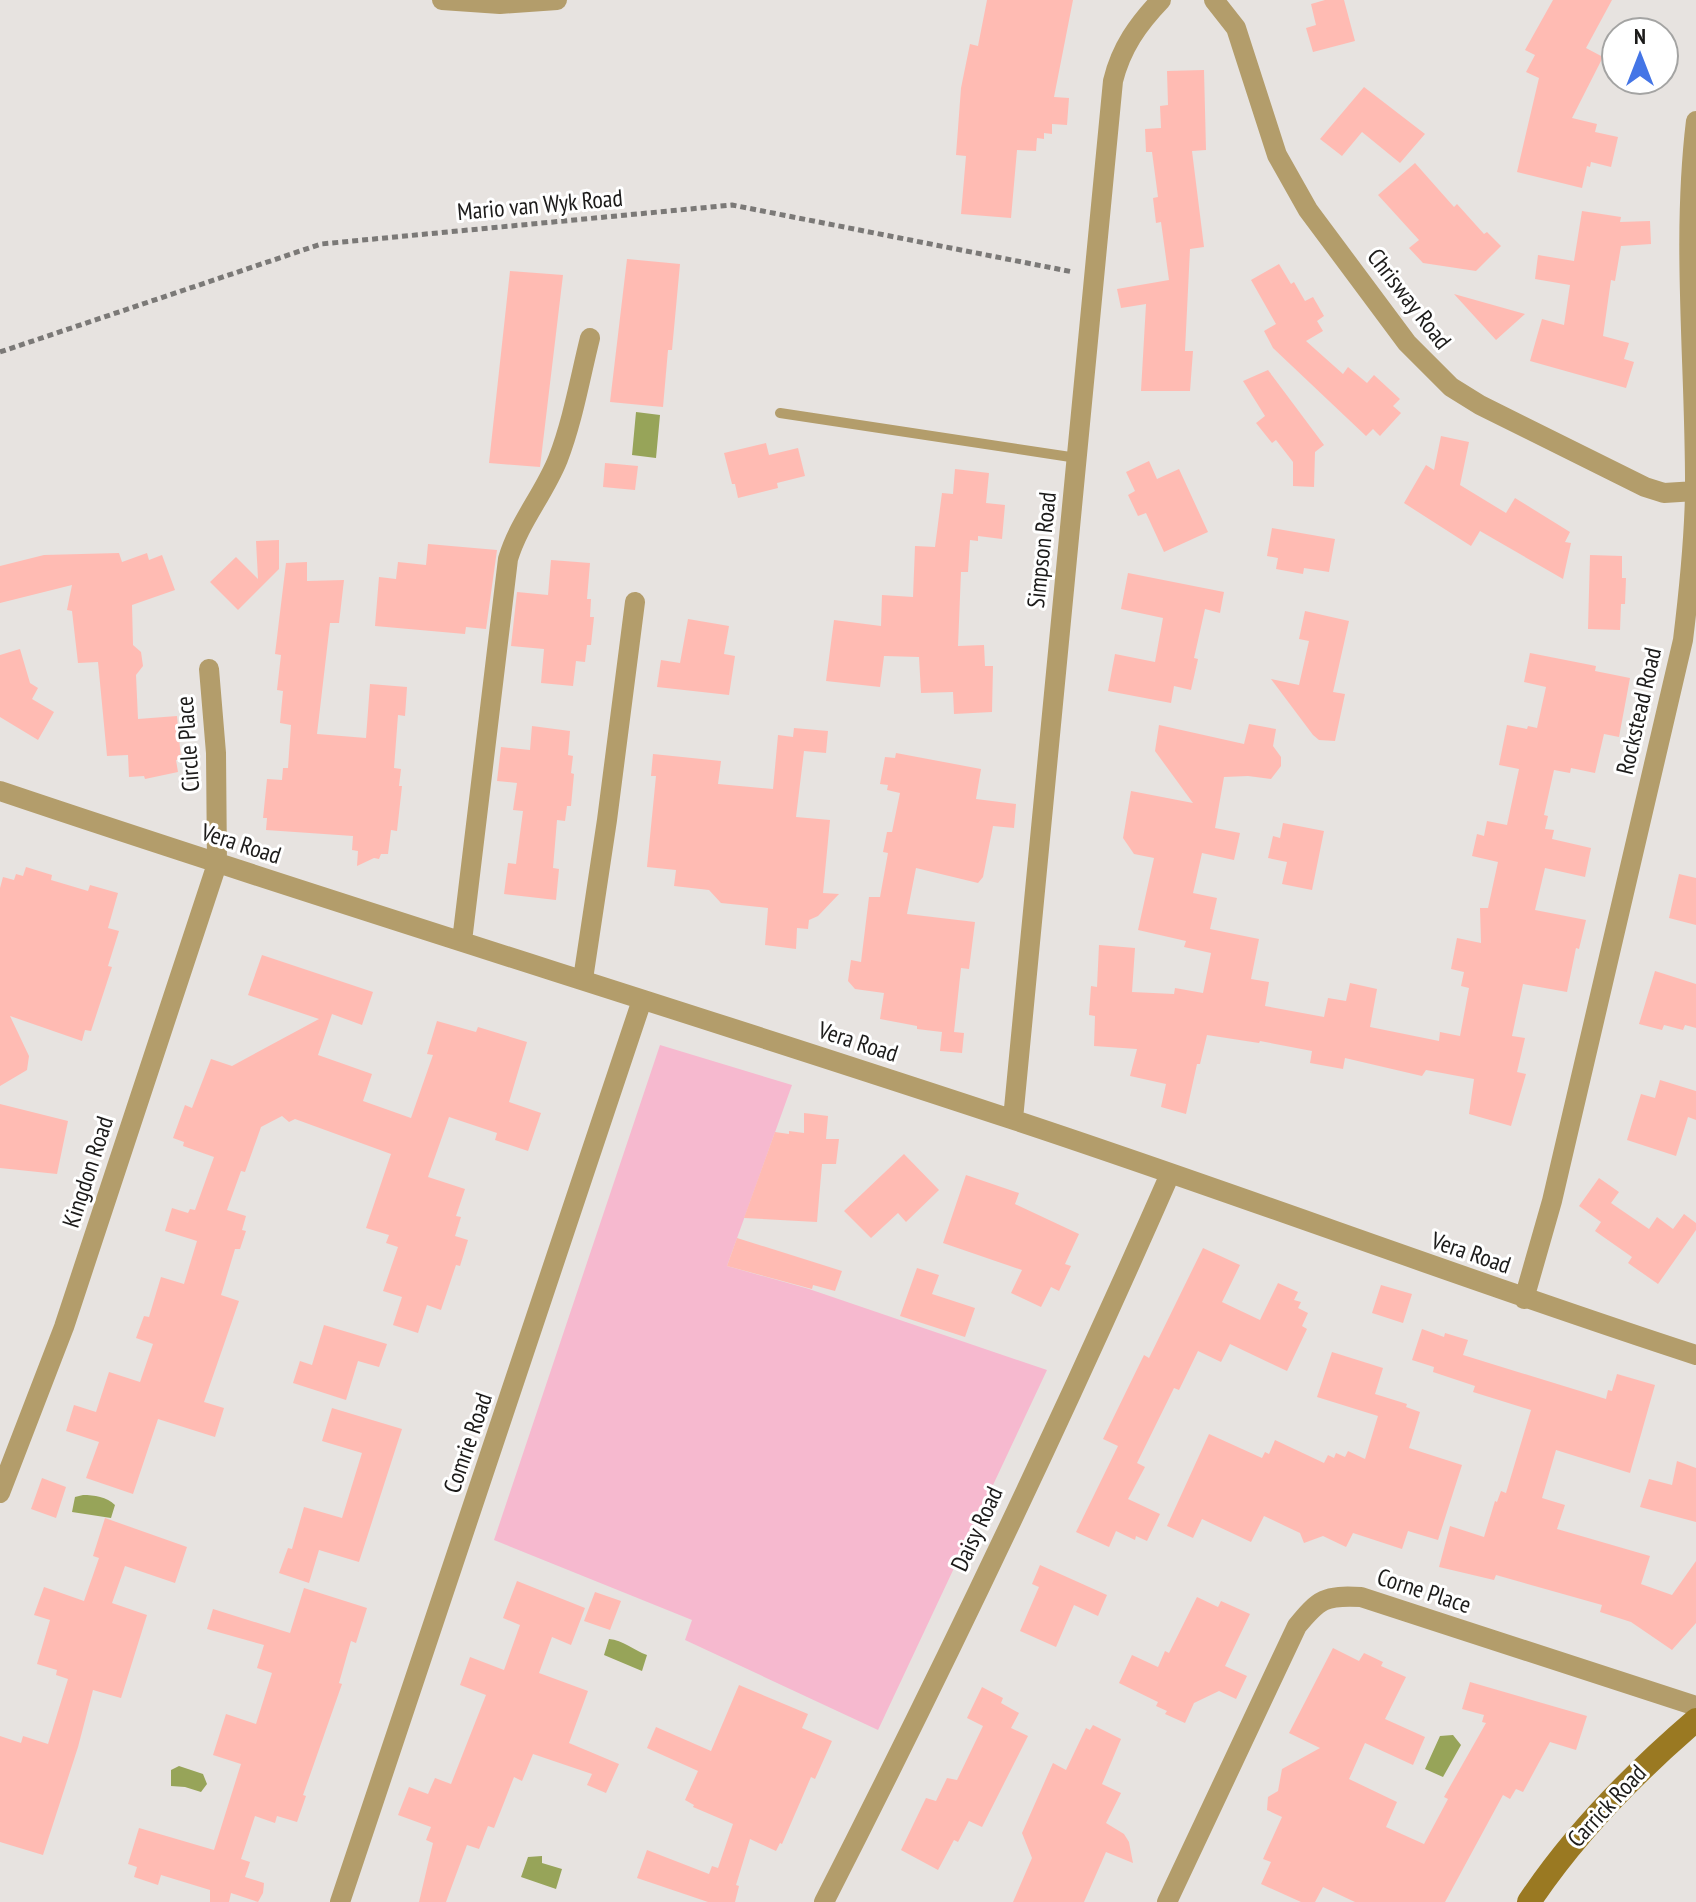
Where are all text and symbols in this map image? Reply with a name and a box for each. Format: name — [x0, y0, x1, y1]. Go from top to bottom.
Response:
north arrow — [1600, 16, 1680, 96]
text: N — [1634, 22, 1646, 50]
street label: Mario van Wyk Road — [456, 182, 624, 227]
street label: Chrisway Road — [1360, 242, 1458, 355]
street label: Simpson Road — [1020, 490, 1063, 610]
street label: Rockstead Road — [1609, 644, 1668, 777]
street label: Circle Place — [169, 695, 206, 793]
street label: Vera Road — [196, 816, 285, 871]
street label: Vera Road — [813, 1014, 902, 1069]
street label: Kingdon Road — [55, 1112, 120, 1231]
street label: Vera Road — [1426, 1224, 1515, 1281]
street label: Comrie Road — [436, 1389, 499, 1497]
street label: Daisy Road — [944, 1482, 1010, 1576]
street label: Corne Place — [1373, 1561, 1475, 1620]
street label: Carrick Road — [1561, 1758, 1653, 1854]

